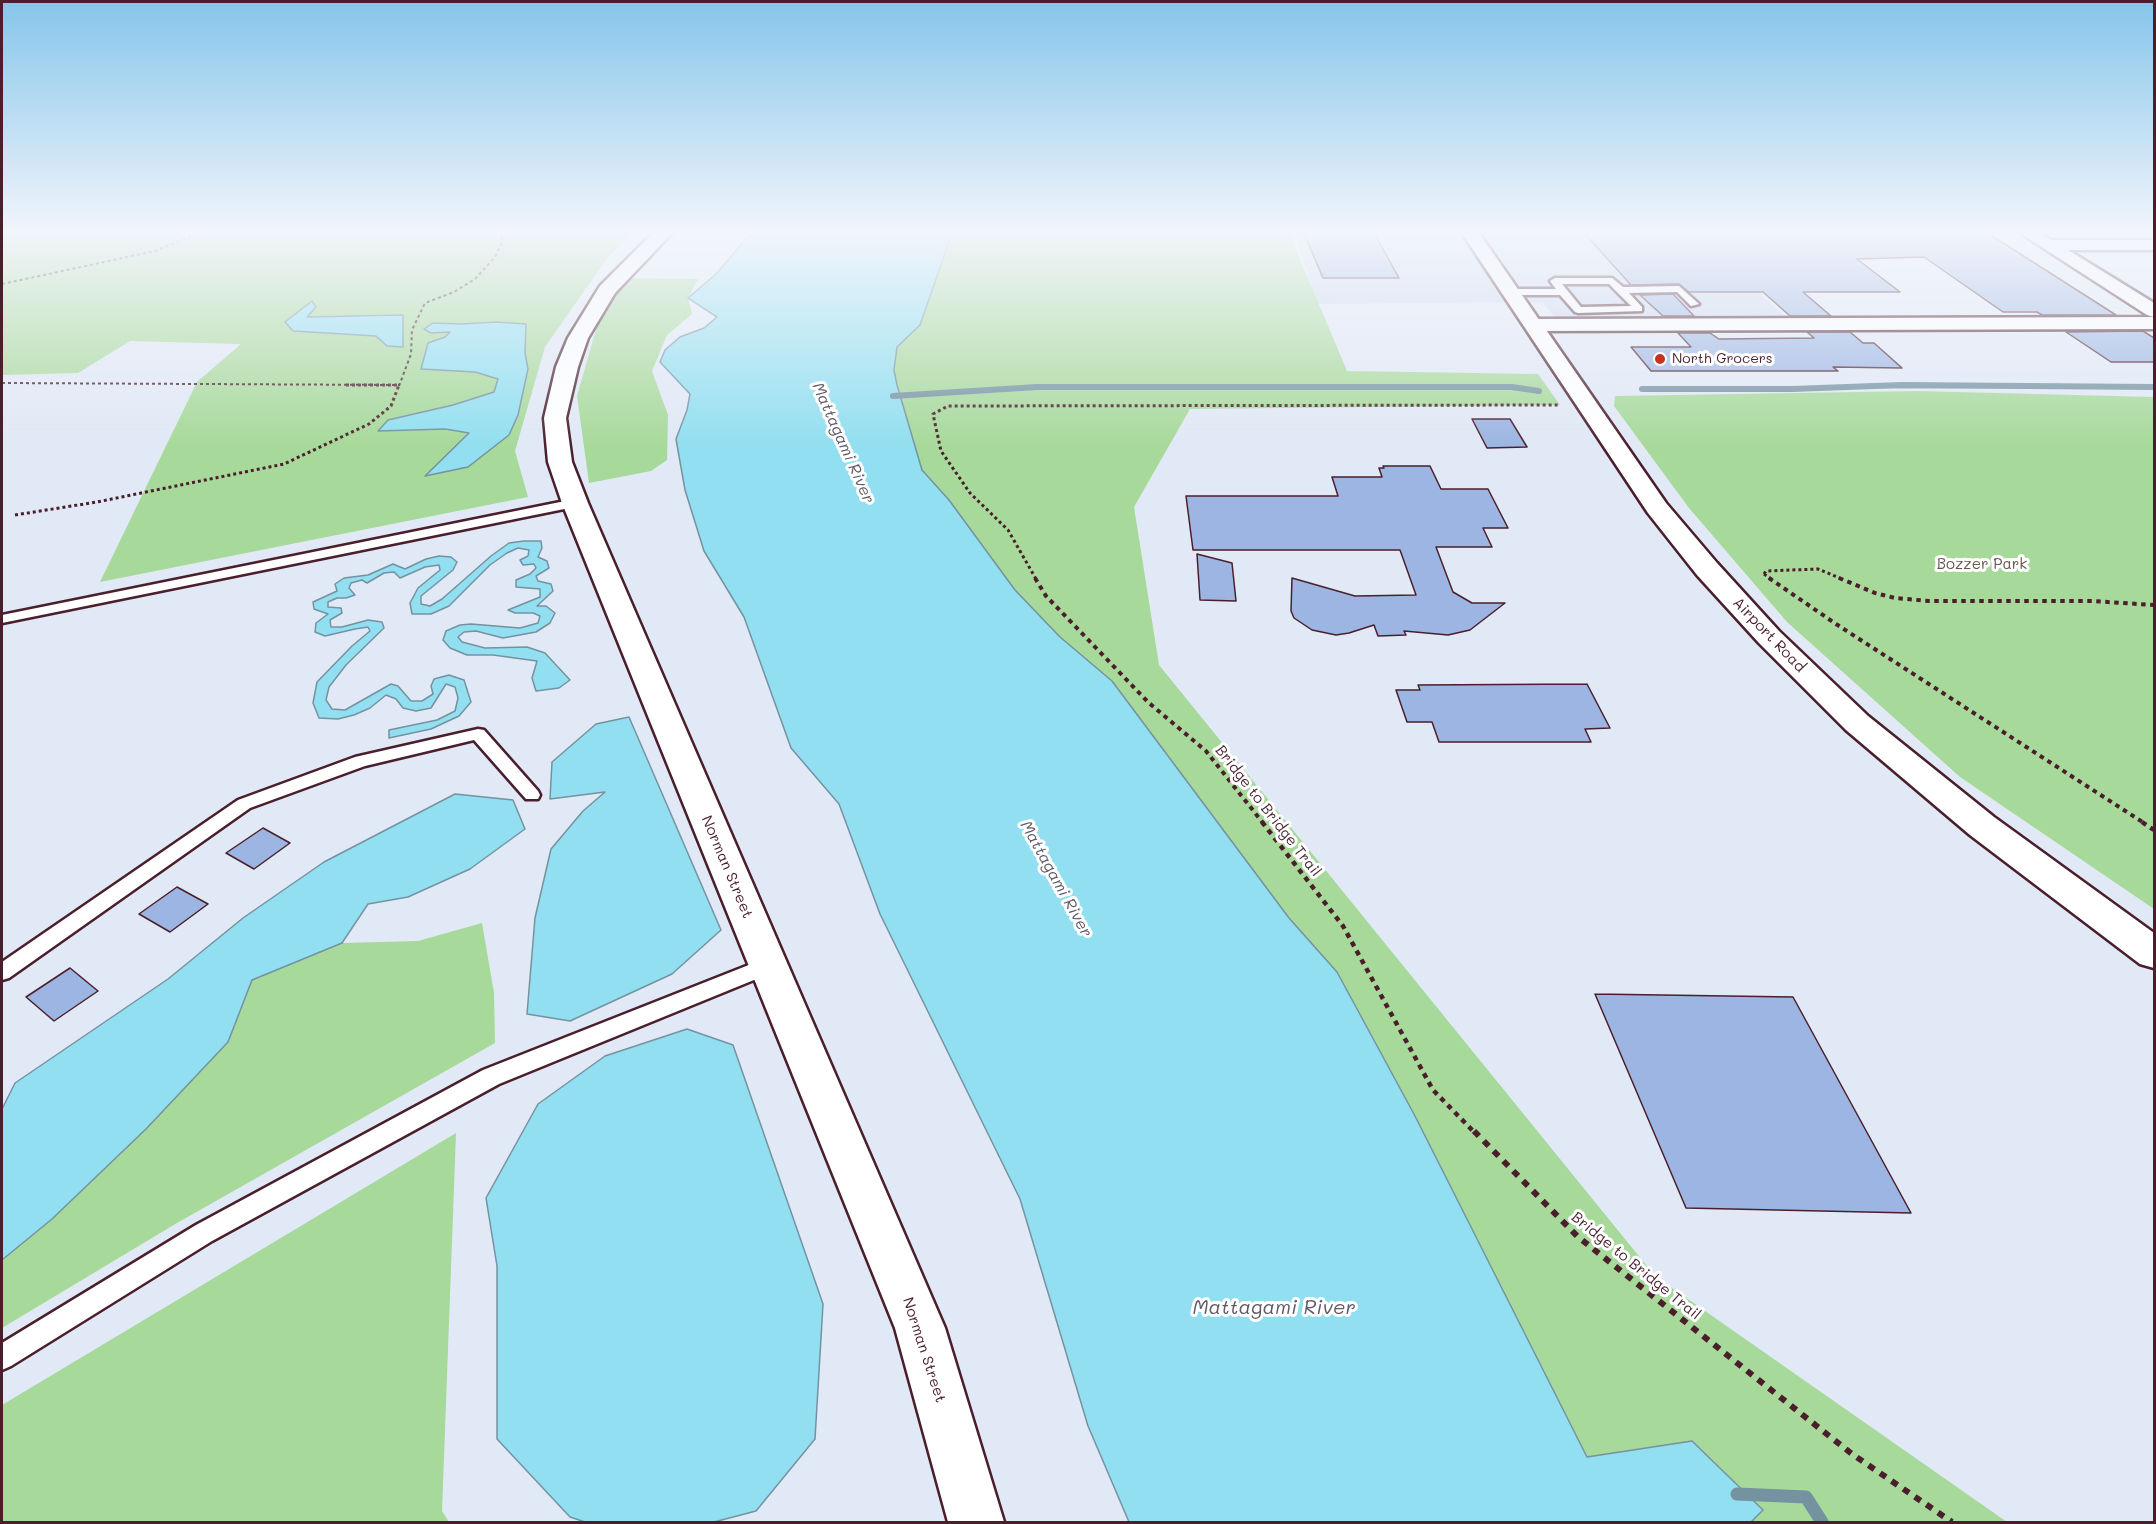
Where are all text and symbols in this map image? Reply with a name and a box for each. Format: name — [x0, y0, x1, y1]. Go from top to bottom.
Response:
place label: North Grocers — [1672, 351, 1773, 367]
marker: North Grocers — [1653, 352, 1667, 366]
water label: Mattagami River — [808, 380, 878, 506]
park label: Bozzer Park — [1937, 555, 2027, 573]
street label: Airport Road — [1729, 594, 1809, 676]
street label: Bridge to Bridge Trail — [1211, 742, 1325, 880]
street label: Norman Street — [697, 813, 757, 921]
water label: Mattagami River — [1016, 817, 1096, 941]
street label: Bridge to Bridge Trail — [1568, 1208, 1704, 1324]
street label: Norman Street — [898, 1295, 950, 1405]
water label: Mattagami River — [1193, 1296, 1355, 1320]

